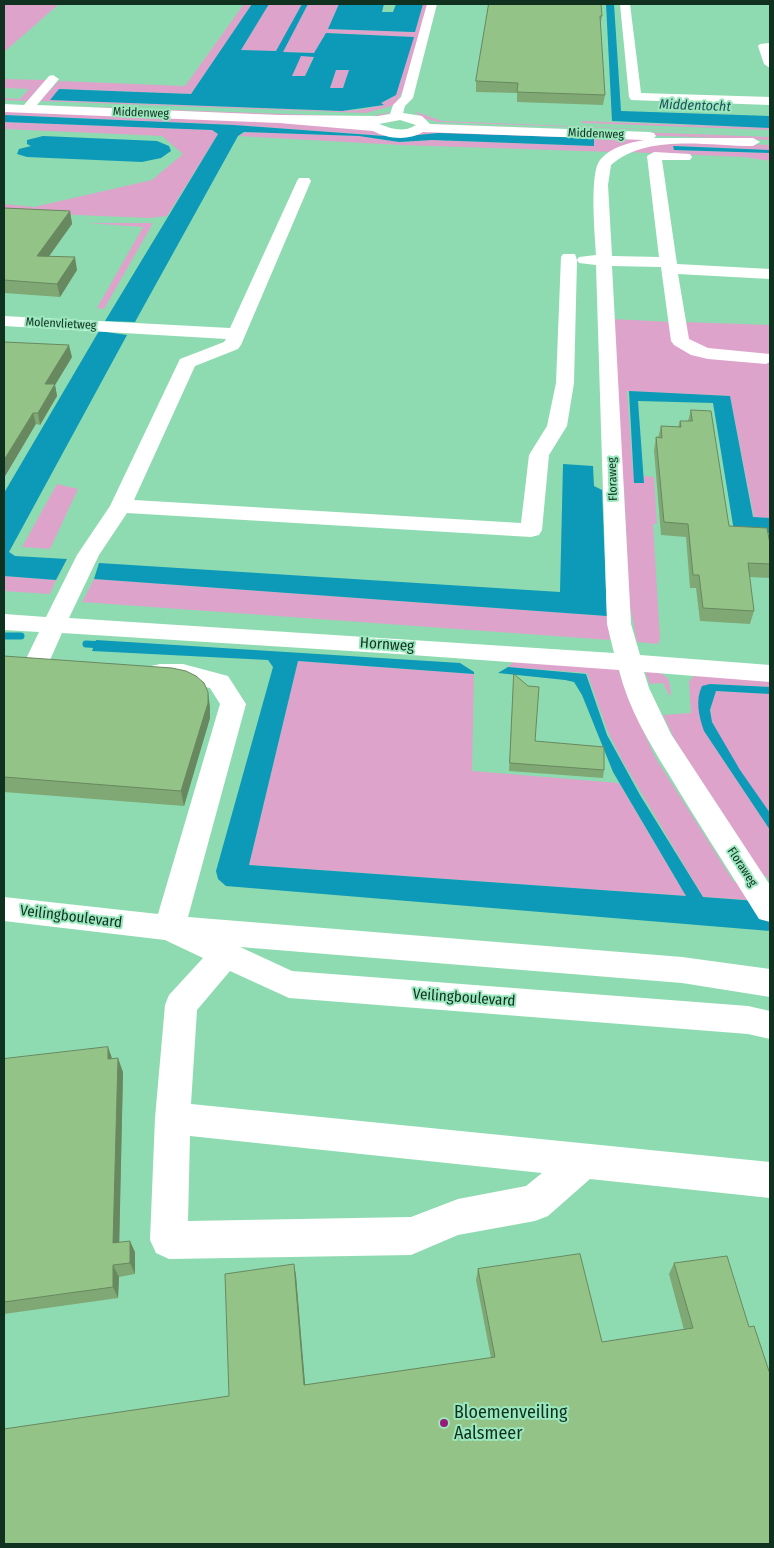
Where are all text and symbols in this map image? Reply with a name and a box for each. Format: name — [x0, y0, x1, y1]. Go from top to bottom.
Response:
water label: Middentocht — [659, 96, 731, 116]
street label: Middenweg — [113, 105, 169, 121]
street label: Middenweg — [568, 126, 624, 142]
street label: Molenvlietweg — [25, 315, 97, 333]
street label: Floraweg — [605, 457, 621, 501]
street label: Hornweg — [359, 634, 415, 656]
street label: Floraweg — [724, 845, 760, 889]
street label: Veilingboulevard — [19, 902, 123, 932]
street label: Veilingboulevard — [412, 985, 516, 1011]
place label: Bloemenveiling Aalsmeer — [454, 1402, 568, 1445]
marker: Bloemenveiling Aalsmeer — [438, 1417, 450, 1429]

